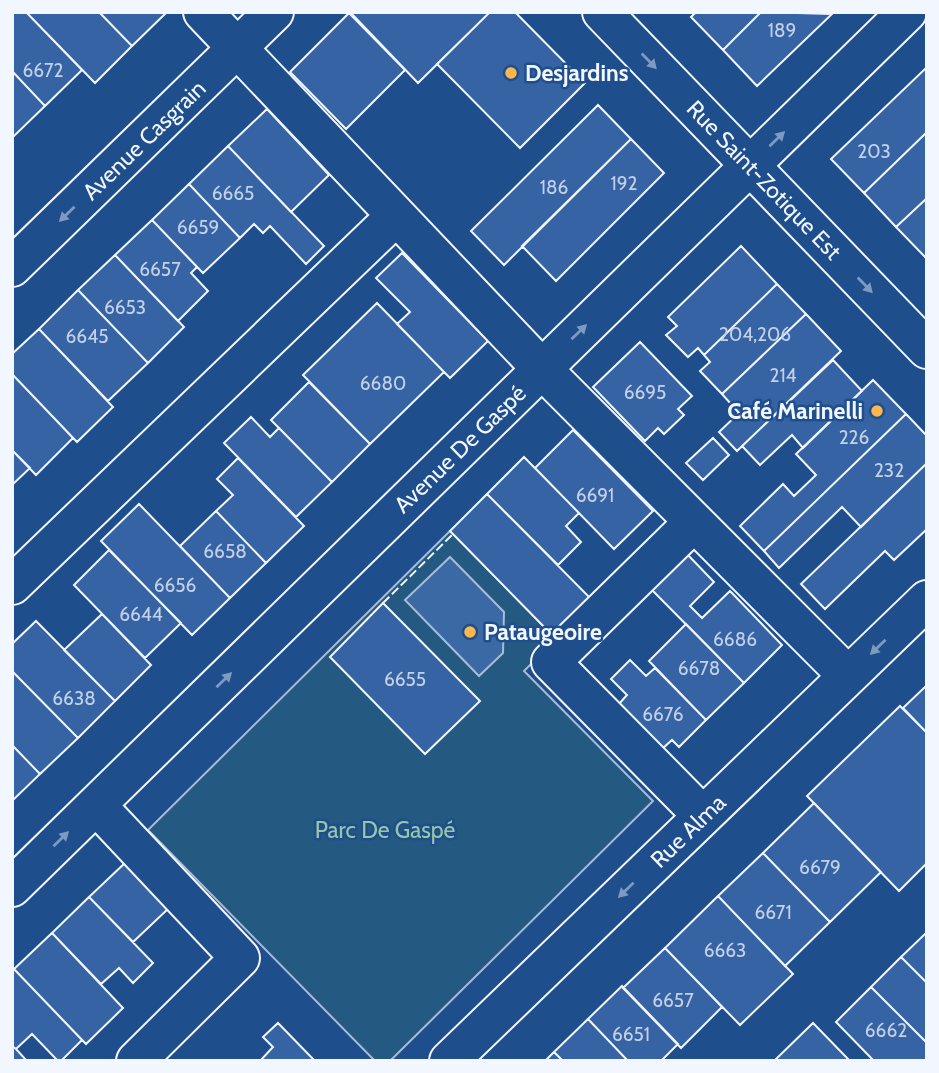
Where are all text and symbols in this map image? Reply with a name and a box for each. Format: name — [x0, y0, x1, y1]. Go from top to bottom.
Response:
house number: 189 — [768, 19, 796, 42]
one-way arrow — [641, 52, 657, 69]
house number: 6672 — [23, 59, 63, 82]
place label: Desjardins — [525, 59, 629, 87]
marker: Desjardins — [503, 65, 519, 81]
street label: Avenue Casgrain — [77, 74, 211, 206]
street label: Rue Saint-Zotique Est — [681, 95, 847, 266]
one-way arrow — [768, 132, 785, 148]
house number: 203 — [857, 140, 891, 163]
house number: 192 — [611, 172, 637, 195]
house number: 186 — [540, 176, 568, 199]
house number: 6665 — [212, 182, 254, 205]
one-way arrow — [59, 205, 76, 221]
house number: 6659 — [177, 216, 219, 239]
house number: 6657 — [139, 258, 181, 281]
one-way arrow — [857, 276, 874, 293]
house number: 6653 — [104, 296, 146, 319]
house number: 204,206 — [719, 323, 791, 346]
house number: 6645 — [66, 325, 108, 348]
one-way arrow — [570, 325, 587, 341]
house number: 214 — [769, 364, 797, 387]
house number: 6680 — [360, 372, 406, 395]
street label: Avenue De Gaspé — [388, 379, 532, 519]
house number: 6695 — [624, 381, 666, 404]
place label: Café Marinelli — [727, 397, 863, 425]
marker: Café Marinelli — [869, 403, 885, 419]
house number: 226 — [839, 426, 869, 449]
house number: 232 — [874, 459, 904, 482]
house number: 6691 — [576, 484, 614, 507]
house number: 6658 — [203, 540, 247, 563]
house number: 6656 — [154, 574, 196, 597]
house number: 6644 — [119, 603, 163, 626]
place label: Pataugeoire — [484, 618, 602, 646]
marker: Pataugeoire — [462, 624, 478, 640]
house number: 6686 — [713, 628, 757, 651]
one-way arrow — [869, 639, 886, 656]
house number: 6678 — [678, 657, 720, 680]
house number: 6655 — [384, 668, 426, 691]
one-way arrow — [215, 671, 232, 688]
house number: 6638 — [52, 687, 96, 710]
house number: 6676 — [642, 703, 684, 726]
street label: Rue Alma — [645, 789, 731, 873]
park label: Parc De Gaspé — [315, 816, 456, 844]
one-way arrow — [53, 831, 69, 847]
house number: 6679 — [799, 856, 841, 879]
one-way arrow — [618, 882, 635, 898]
house number: 6671 — [754, 901, 792, 924]
house number: 6663 — [704, 939, 746, 962]
house number: 6657 — [652, 989, 694, 1012]
house number: 6662 — [865, 1019, 907, 1042]
house number: 6651 — [612, 1023, 650, 1046]

